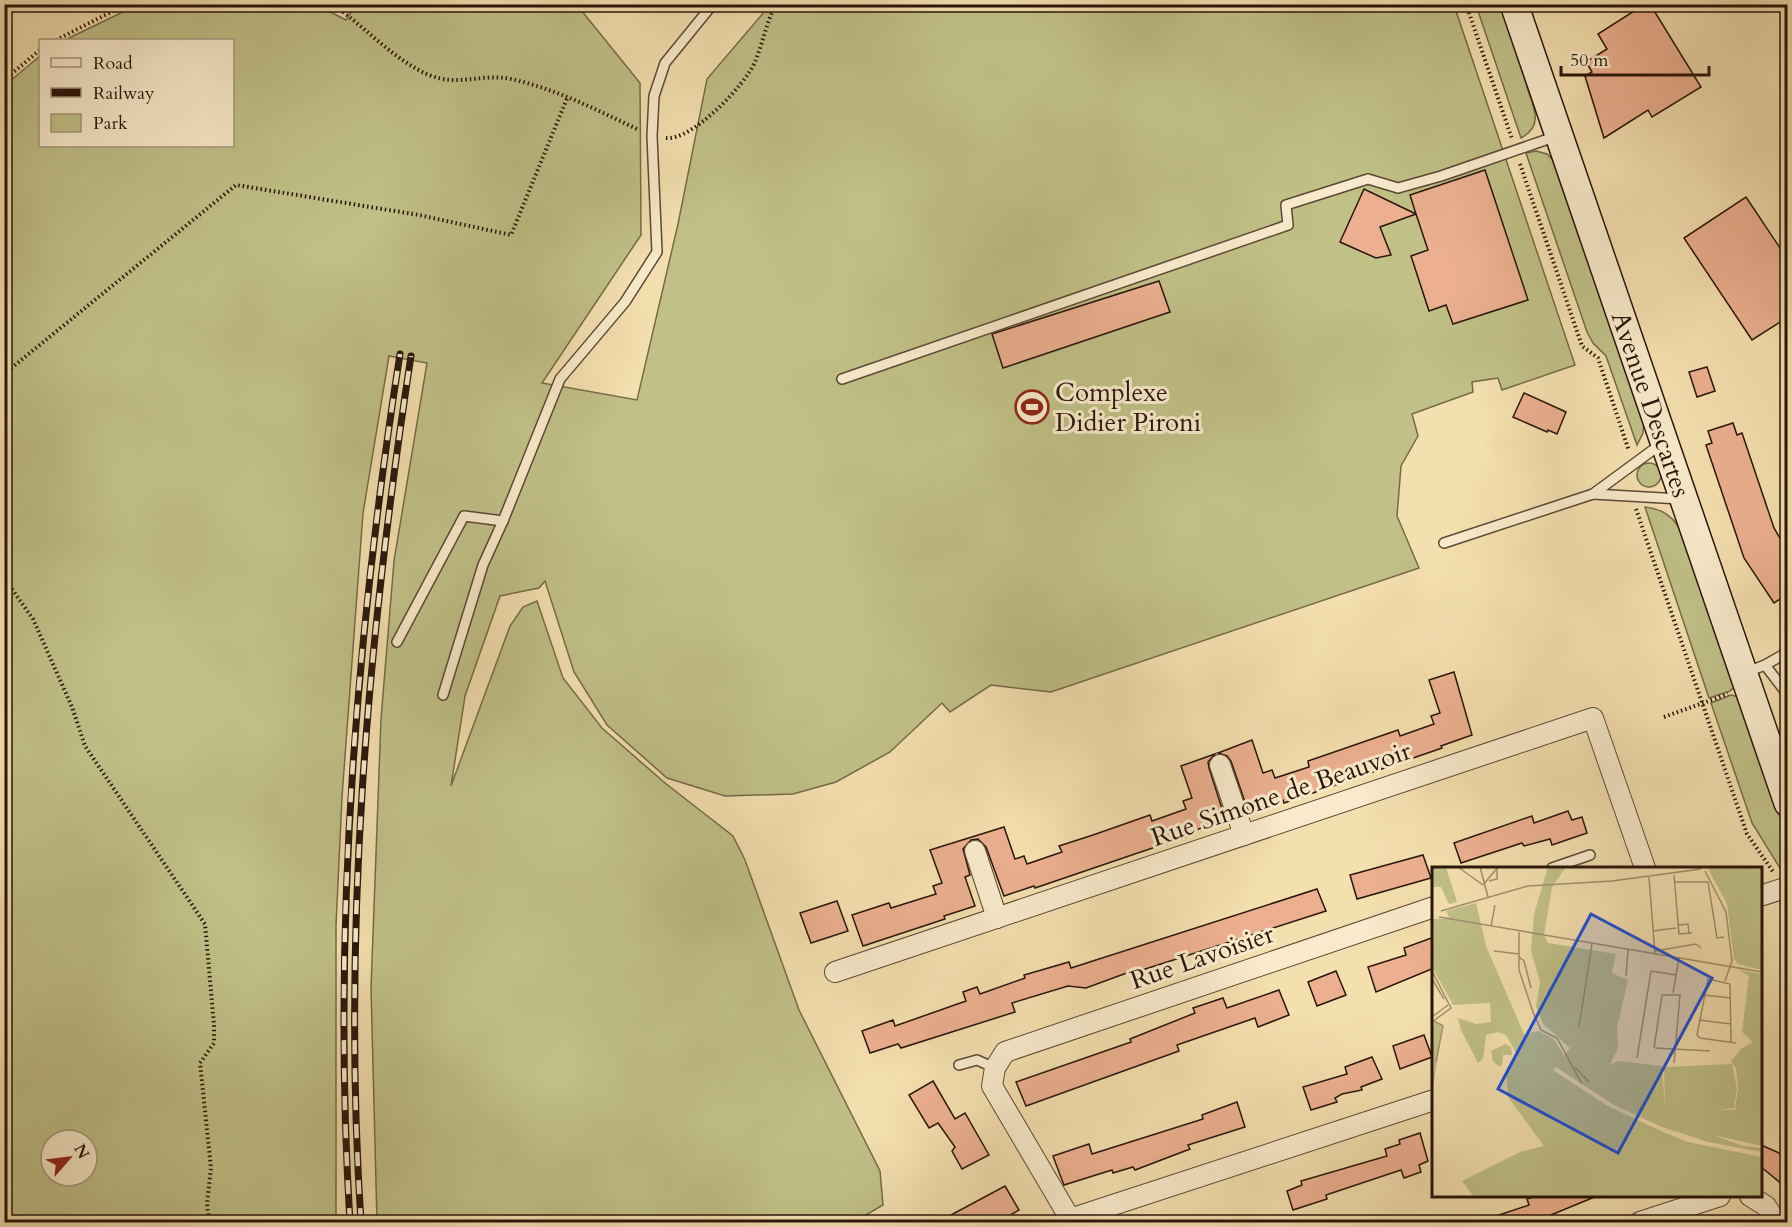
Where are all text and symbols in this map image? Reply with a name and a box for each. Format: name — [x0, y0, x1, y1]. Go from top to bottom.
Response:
legend — [39, 39, 234, 147]
scale bar — [1561, 39, 1710, 77]
text: 50 m — [1570, 48, 1609, 73]
text: Road — [93, 51, 133, 76]
text: Railway — [93, 81, 155, 106]
text: Park — [93, 111, 128, 136]
street label: Avenue Descartes — [1603, 307, 1699, 502]
place label: Complexe Didier Pironi — [1055, 375, 1201, 440]
sports icon: Complexe Didier Pironi — [1014, 389, 1050, 425]
street label: Rue Simone de Beauvoir — [1146, 733, 1416, 855]
inset map — [1432, 867, 1762, 1197]
street label: Rue Lavoisier — [1125, 916, 1279, 998]
north arrow — [39, 1128, 99, 1188]
text: N — [68, 1140, 94, 1163]

